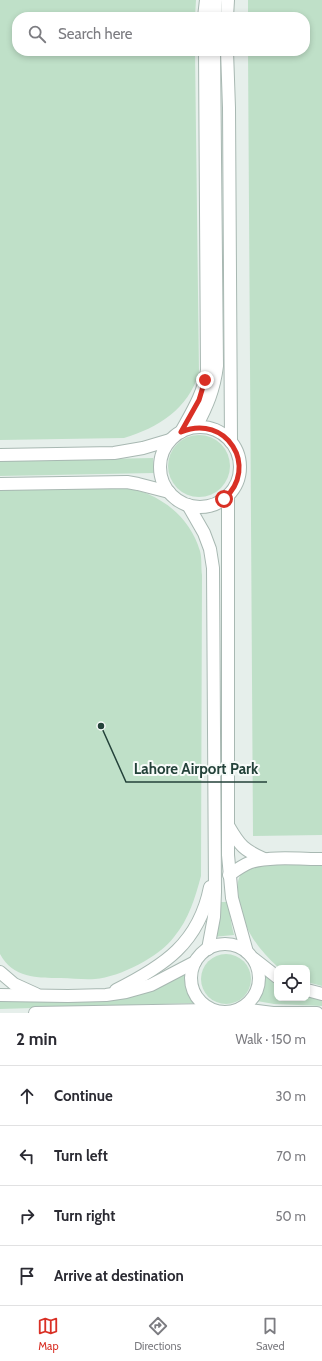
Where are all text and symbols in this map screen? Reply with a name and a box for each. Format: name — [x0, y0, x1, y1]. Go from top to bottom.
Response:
search box — [12, 12, 310, 56]
icon: search — [26, 23, 48, 45]
text: Search here — [58, 25, 133, 43]
route end — [196, 371, 214, 389]
route start — [215, 490, 233, 508]
callout: Lahore Airport Park — [126, 755, 267, 782]
text: Lahore Airport Park — [134, 760, 259, 778]
map controls — [274, 965, 310, 1001]
button: locate — [274, 965, 310, 1001]
text: 2 min — [16, 1029, 57, 1049]
text: Walk · 150 m — [235, 1031, 306, 1047]
icon: ahead — [16, 1085, 38, 1107]
text: Continue — [54, 1087, 113, 1105]
text: 30 m — [276, 1088, 306, 1104]
icon: left — [16, 1145, 38, 1167]
text: Turn left — [54, 1147, 108, 1165]
text: 70 m — [276, 1148, 306, 1164]
icon: right — [16, 1205, 38, 1227]
text: Turn right — [54, 1207, 115, 1225]
text: 50 m — [276, 1208, 306, 1224]
icon: arrive — [16, 1265, 38, 1287]
text: Arrive at destination — [54, 1267, 184, 1285]
tab: Map — [37, 1315, 59, 1353]
tab: Directions — [134, 1315, 181, 1353]
tab: Saved — [256, 1315, 285, 1353]

